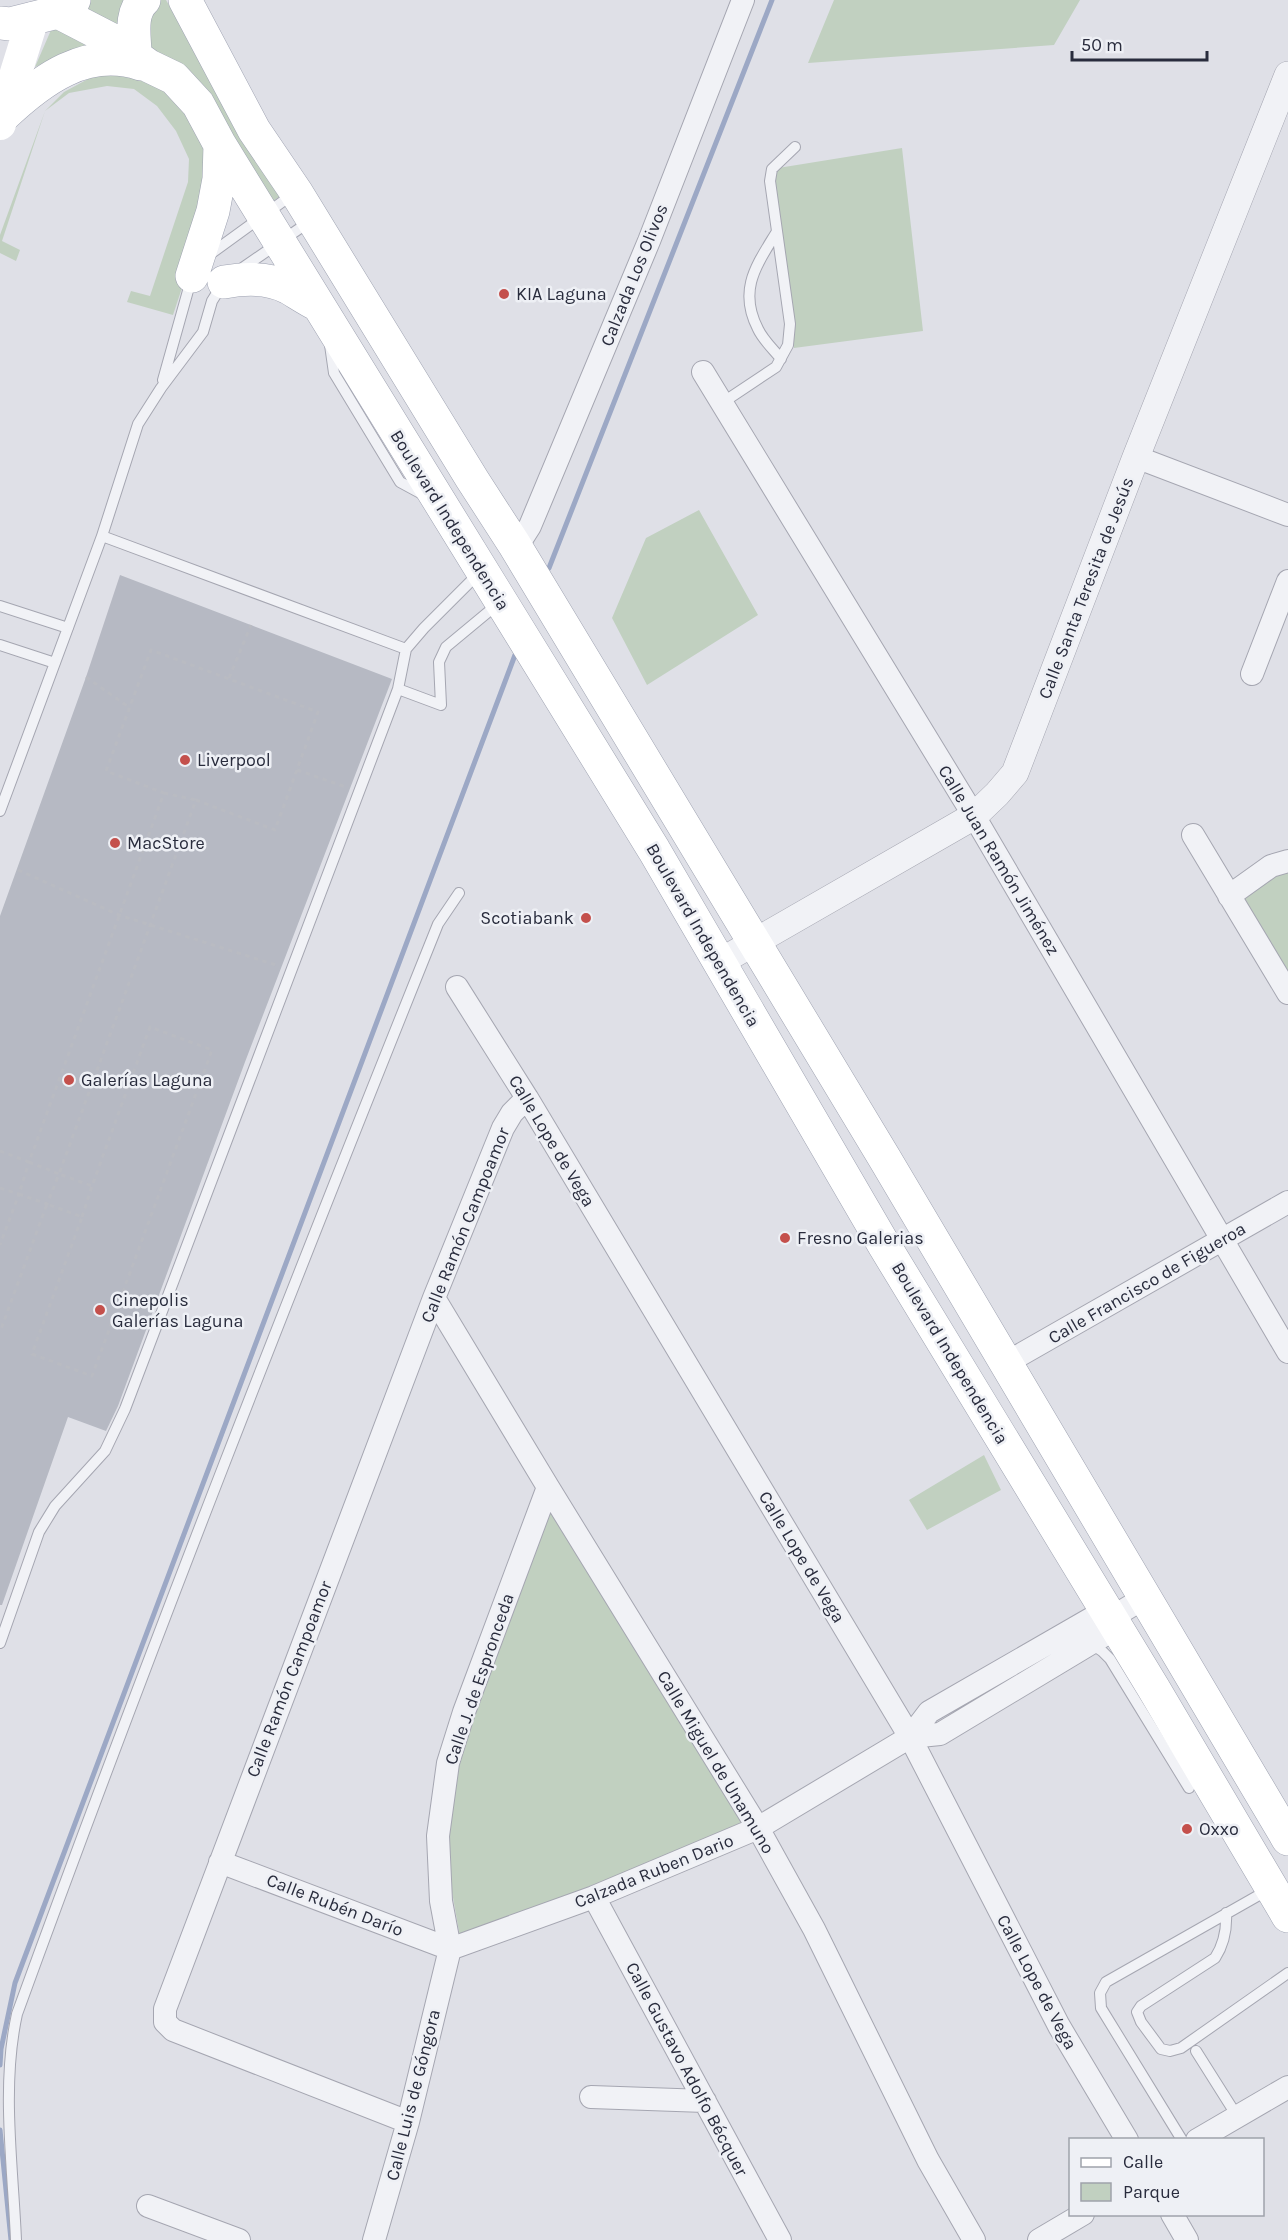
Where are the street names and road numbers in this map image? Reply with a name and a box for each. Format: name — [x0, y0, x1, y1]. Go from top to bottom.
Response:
street label: Calzada Los Olivos — [595, 201, 673, 349]
street label: Boulevard Independencia — [385, 426, 515, 614]
street label: Calle Santa Teresita de Jesús — [1033, 474, 1139, 702]
street label: Calle Juan Ramón Jiménez — [933, 761, 1065, 959]
street label: Boulevard Independencia — [641, 839, 765, 1031]
street label: Calle Lope de Vega — [504, 1071, 600, 1211]
street label: Calle Ramón Campoamor — [416, 1124, 514, 1326]
street label: Calle Francisco de Figueroa — [1044, 1217, 1250, 1349]
street label: Boulevard Independencia — [887, 1258, 1013, 1448]
street label: Calle Lope de Vega — [754, 1487, 850, 1627]
street label: Calle Ramón Campoamor — [241, 1577, 337, 1780]
street label: Calle J. de Espronceda — [439, 1590, 519, 1768]
street label: Calle Miguel de Unamuno — [653, 1666, 779, 1858]
street label: Calzada Ruben Dario — [571, 1829, 737, 1913]
street label: Calle Rubén Darío — [263, 1869, 407, 1941]
street label: Calle Lope de Vega — [992, 1911, 1082, 2053]
street label: Calle Gustavo Adolfo Bécquer — [621, 1958, 753, 2180]
street label: Calle Luis de Góngora — [381, 2007, 445, 2183]

